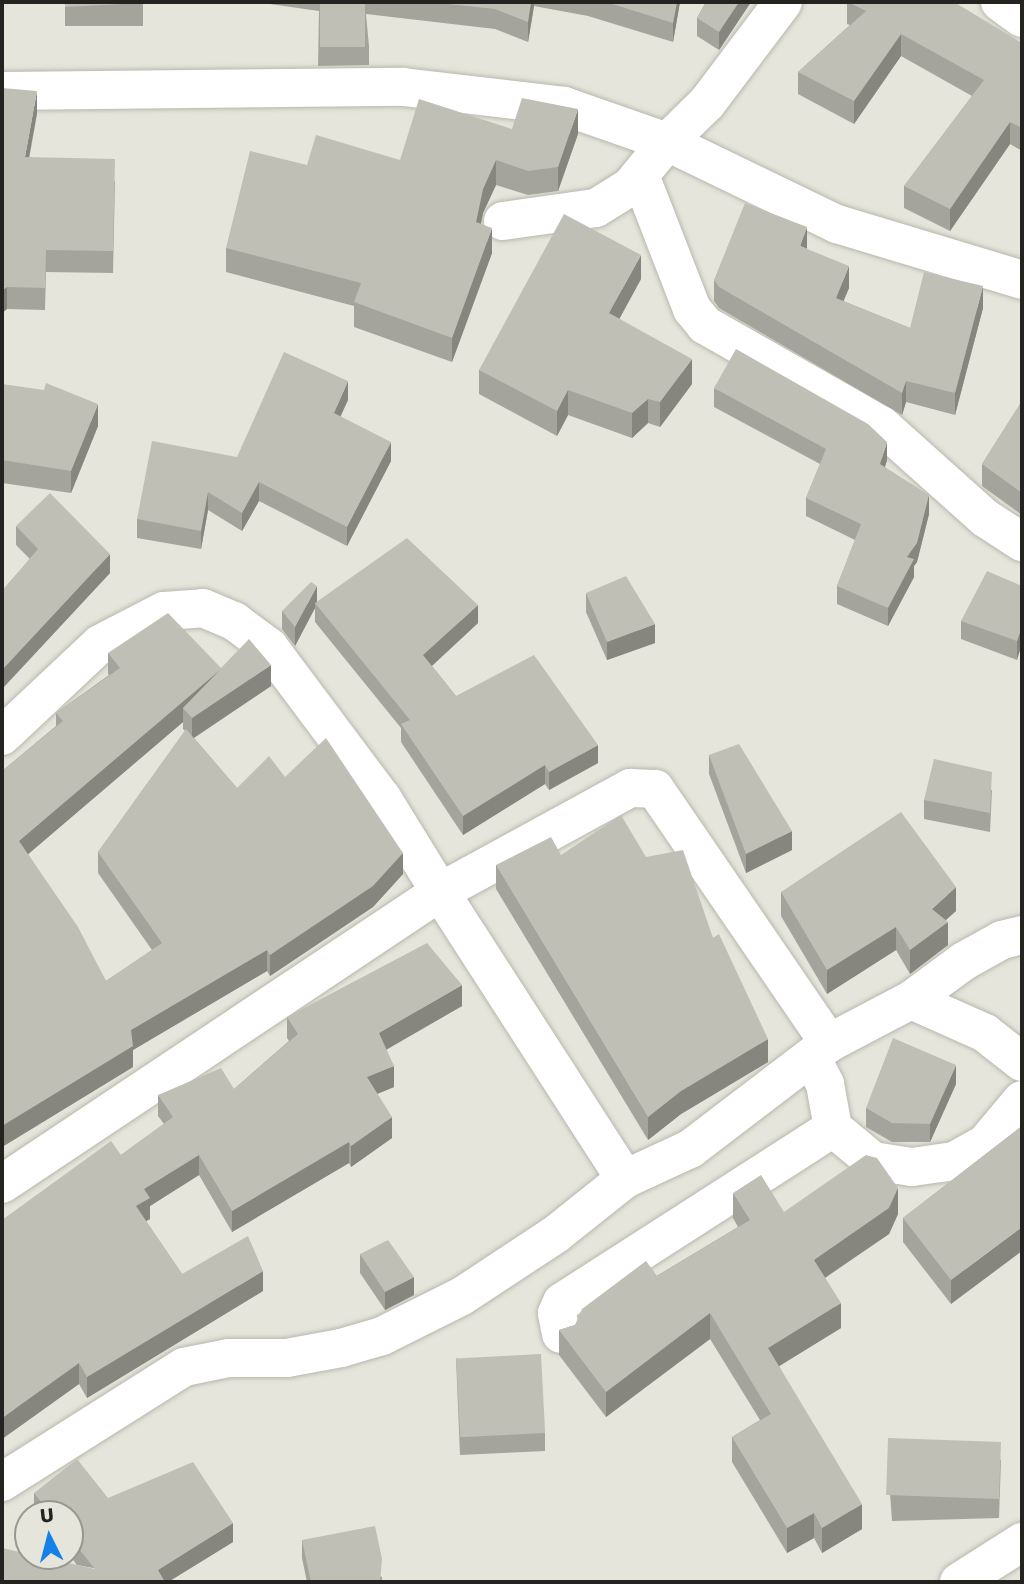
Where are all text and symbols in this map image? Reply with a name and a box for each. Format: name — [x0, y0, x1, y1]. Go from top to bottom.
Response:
north arrow — [14, 1500, 84, 1570]
text: U — [39, 1503, 55, 1528]

